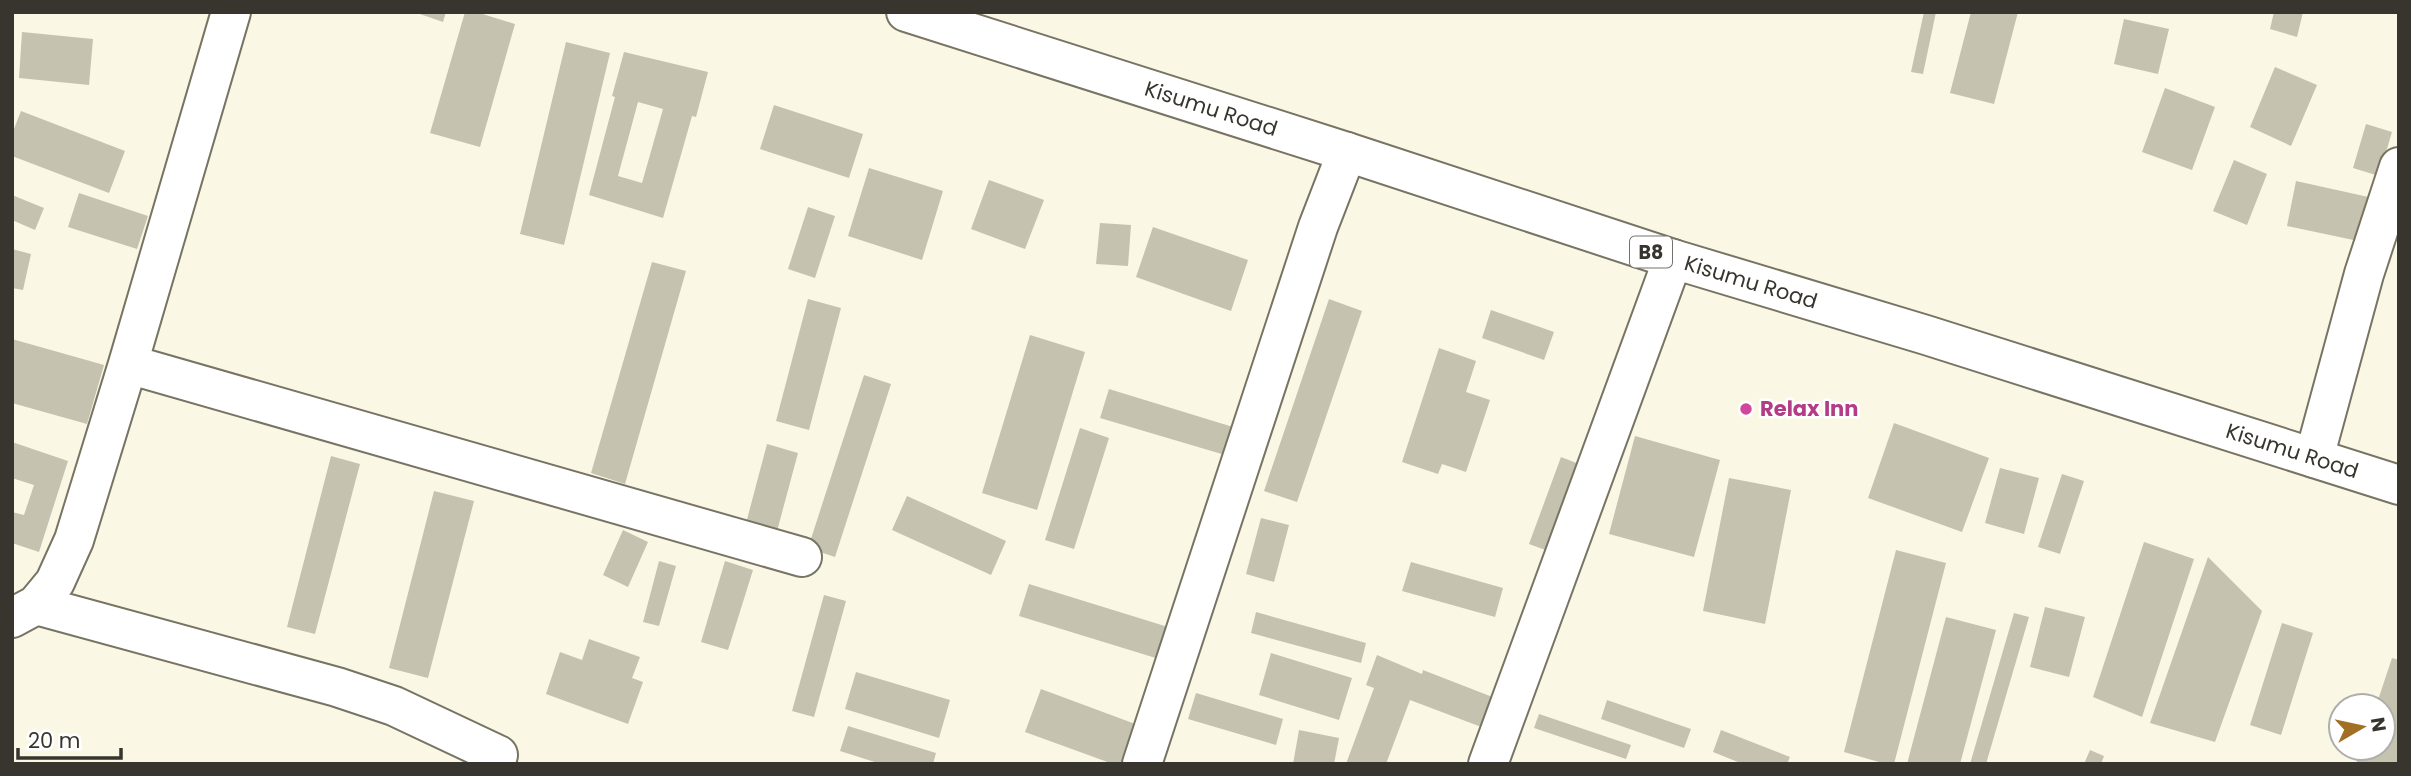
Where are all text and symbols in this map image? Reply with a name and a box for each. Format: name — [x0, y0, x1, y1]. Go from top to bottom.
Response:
street label: Kisumu Road — [1141, 74, 1281, 143]
road number: B8 — [1630, 236, 1672, 268]
street label: Kisumu Road — [1681, 248, 1821, 316]
place label: Relax Inn — [1760, 394, 1858, 423]
marker: Relax Inn — [1738, 401, 1754, 417]
street label: Kisumu Road — [2222, 416, 2362, 485]
north arrow — [2327, 692, 2397, 762]
text: N — [2364, 715, 2393, 734]
scale bar — [18, 716, 121, 760]
text: 20 m — [28, 726, 81, 755]

